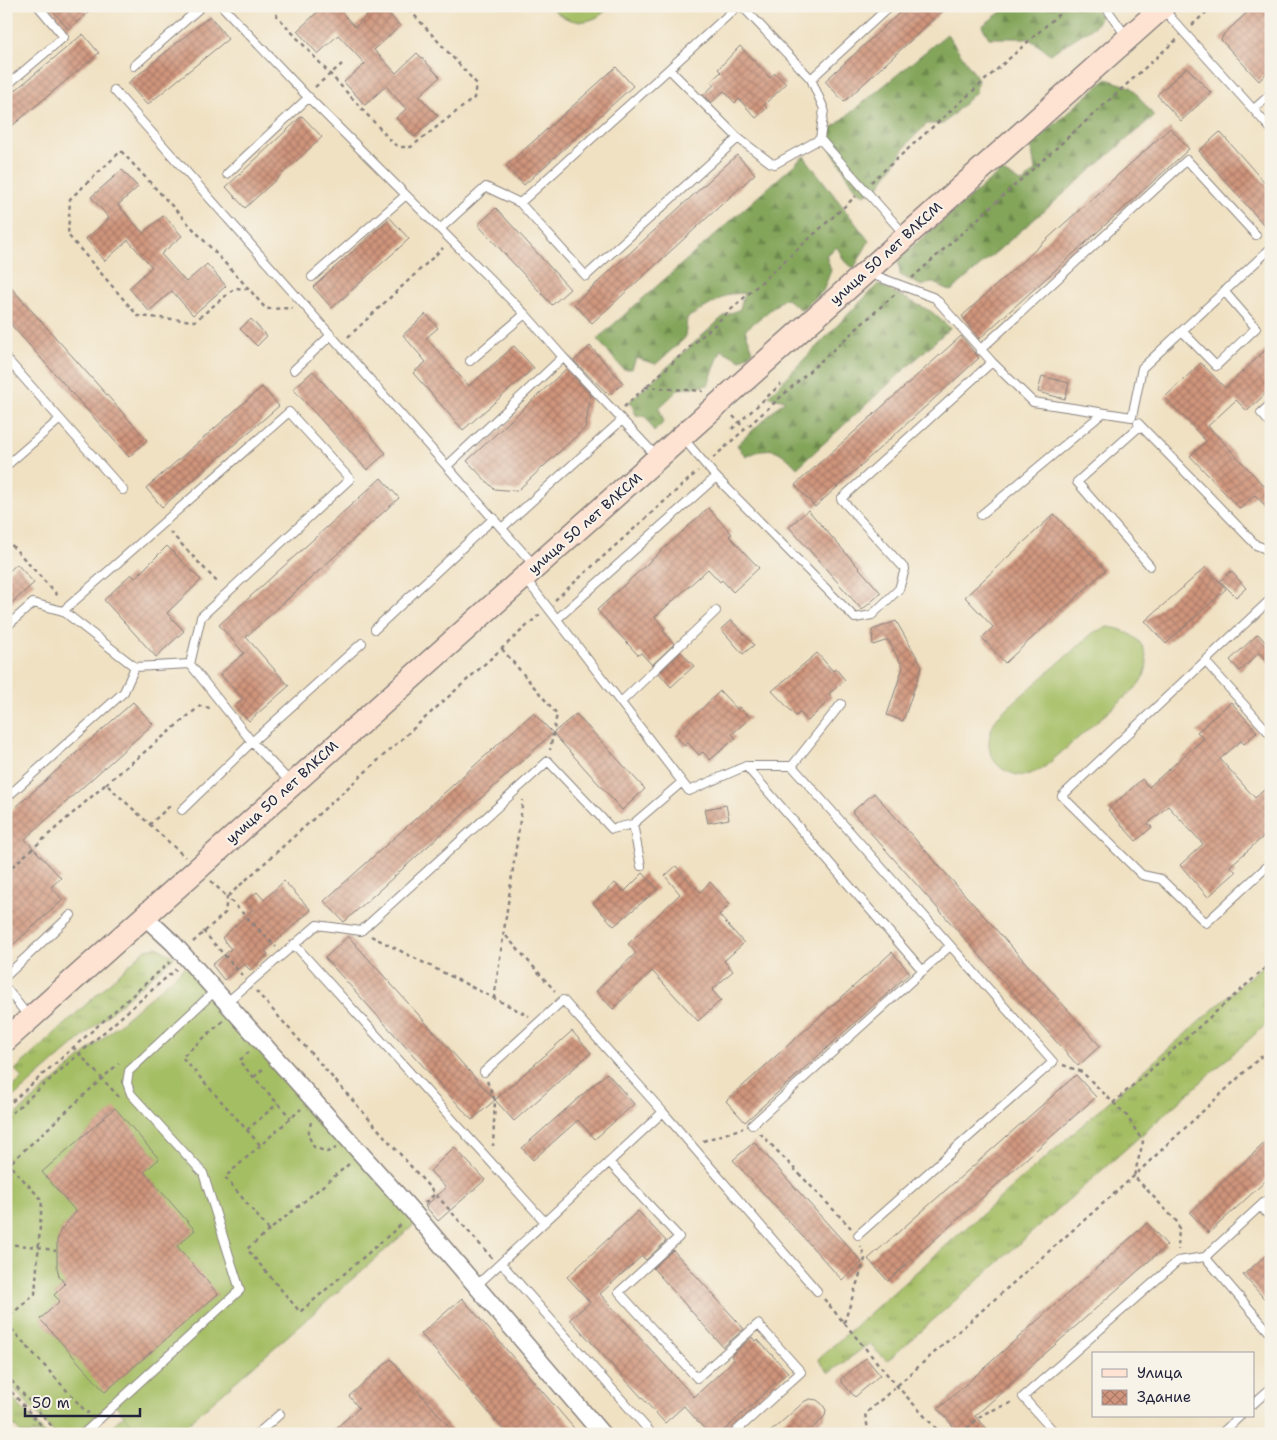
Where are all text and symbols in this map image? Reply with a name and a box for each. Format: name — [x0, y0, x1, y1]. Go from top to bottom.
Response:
street label: улица 50 лет ВЛКСМ — [826, 198, 946, 308]
street label: улица 50 лет ВЛКСМ — [524, 468, 646, 577]
street label: улица 50 лет ВЛКСМ — [222, 737, 342, 847]
legend — [1092, 1352, 1254, 1418]
text: Улица — [1137, 1363, 1183, 1383]
scale bar — [25, 1385, 140, 1417]
text: Здание — [1137, 1387, 1191, 1407]
text: 50 m — [32, 1393, 70, 1413]

